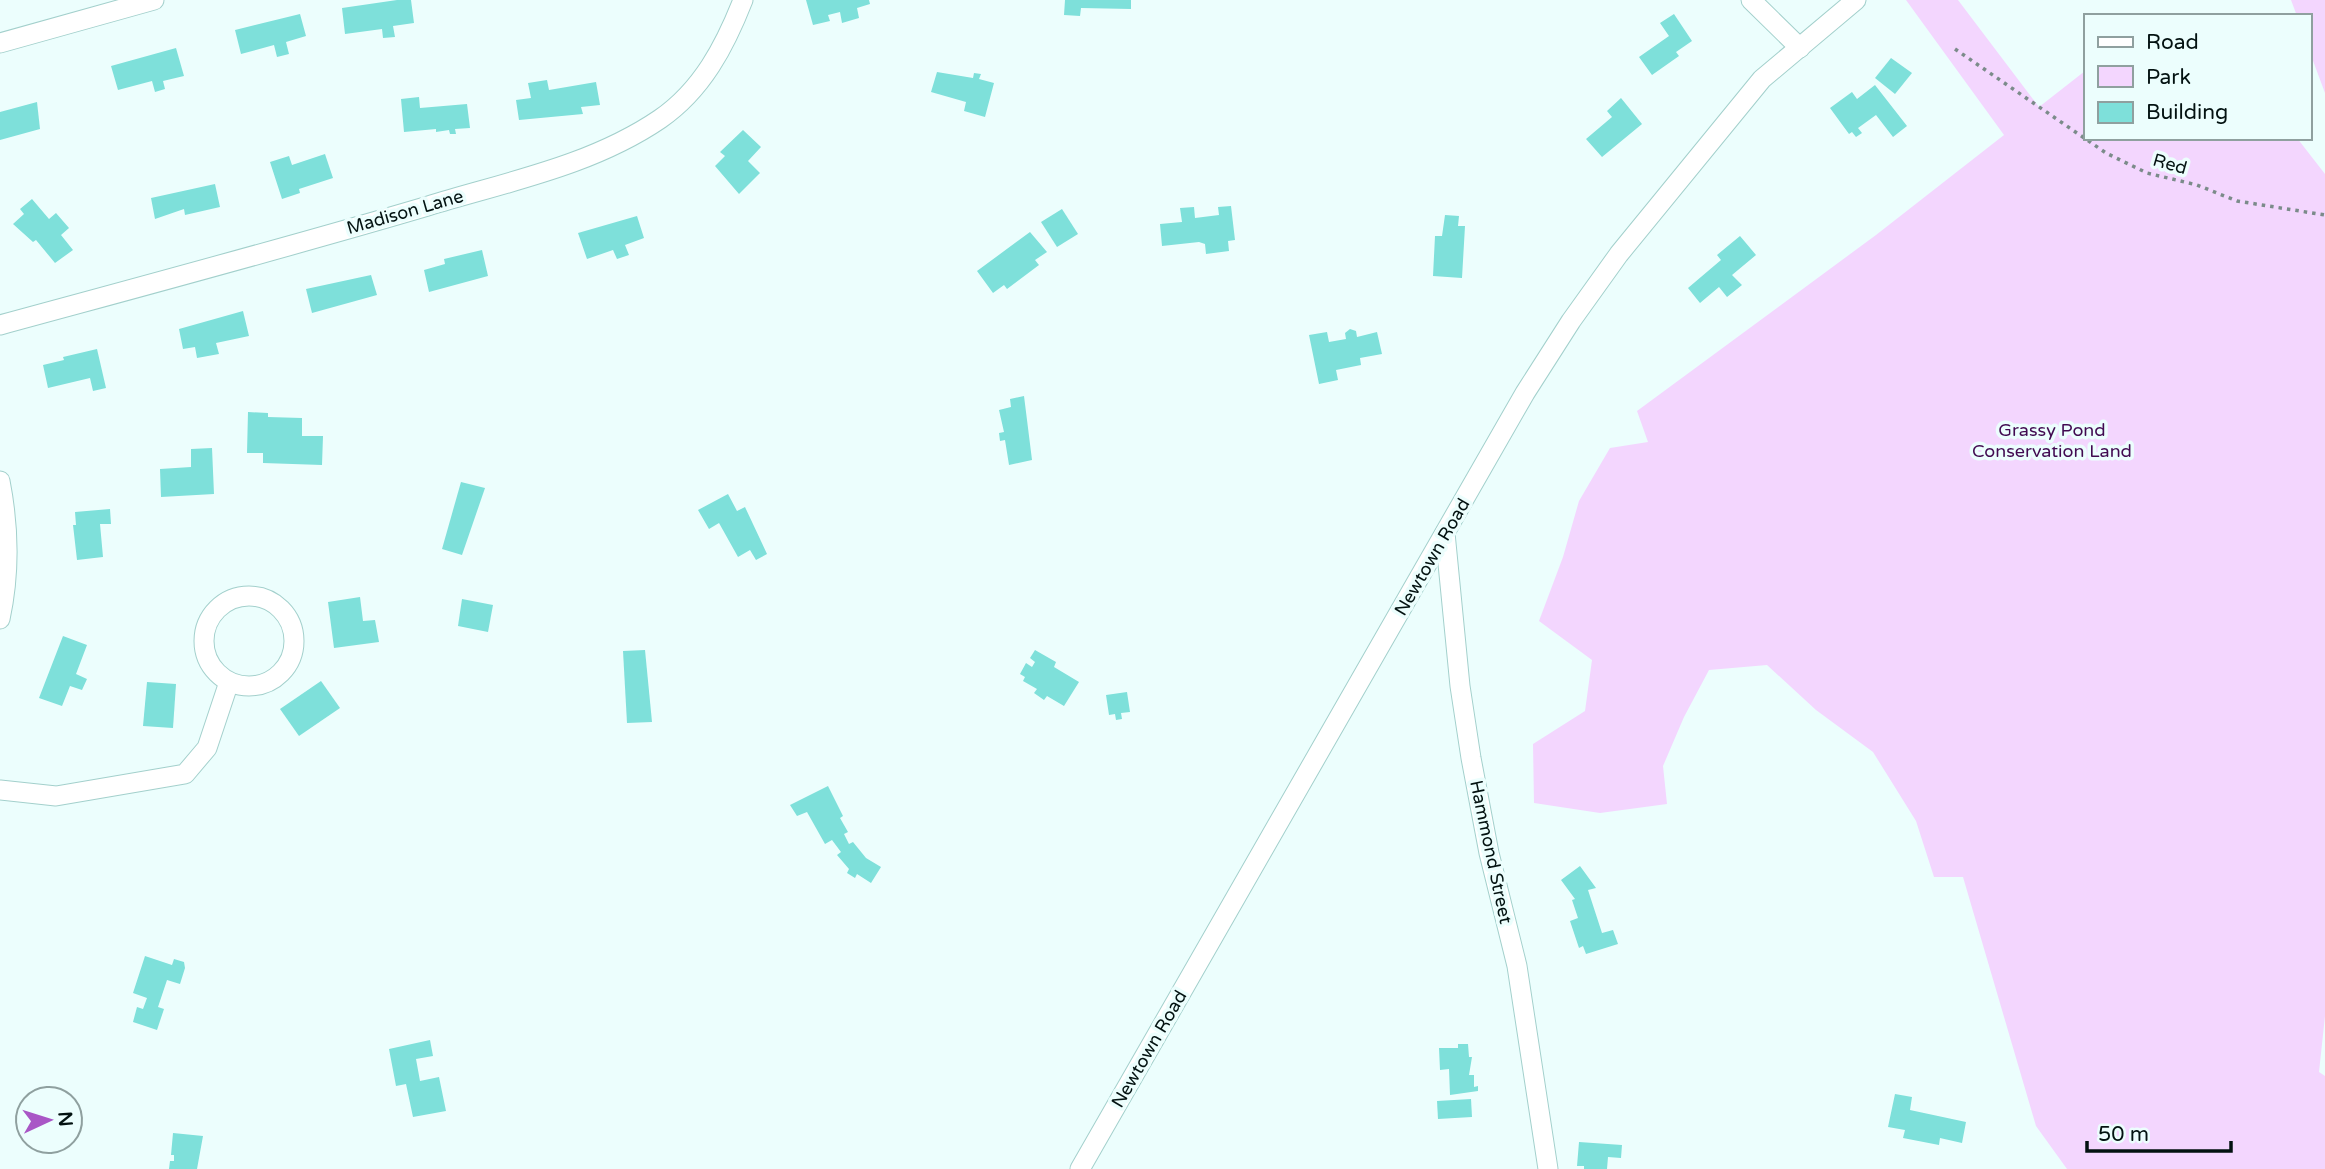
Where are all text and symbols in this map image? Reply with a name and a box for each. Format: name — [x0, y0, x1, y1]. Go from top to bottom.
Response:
legend — [2084, 14, 2311, 140]
text: Road — [2146, 30, 2199, 55]
text: Park — [2146, 65, 2191, 90]
text: Building — [2146, 100, 2228, 125]
street label: Red — [2150, 149, 2190, 179]
street label: Madison Lane — [344, 185, 466, 239]
park label: Grassy Pond Conservation Land — [1972, 419, 2132, 462]
street label: Newtown Road — [1390, 494, 1474, 620]
street label: Hammond Street — [1465, 778, 1517, 926]
street label: Newtown Road — [1107, 986, 1191, 1112]
north arrow — [14, 1085, 84, 1155]
scale bar — [2087, 1110, 2230, 1154]
text: N — [53, 1111, 76, 1127]
text: 50 m — [2098, 1122, 2149, 1147]

